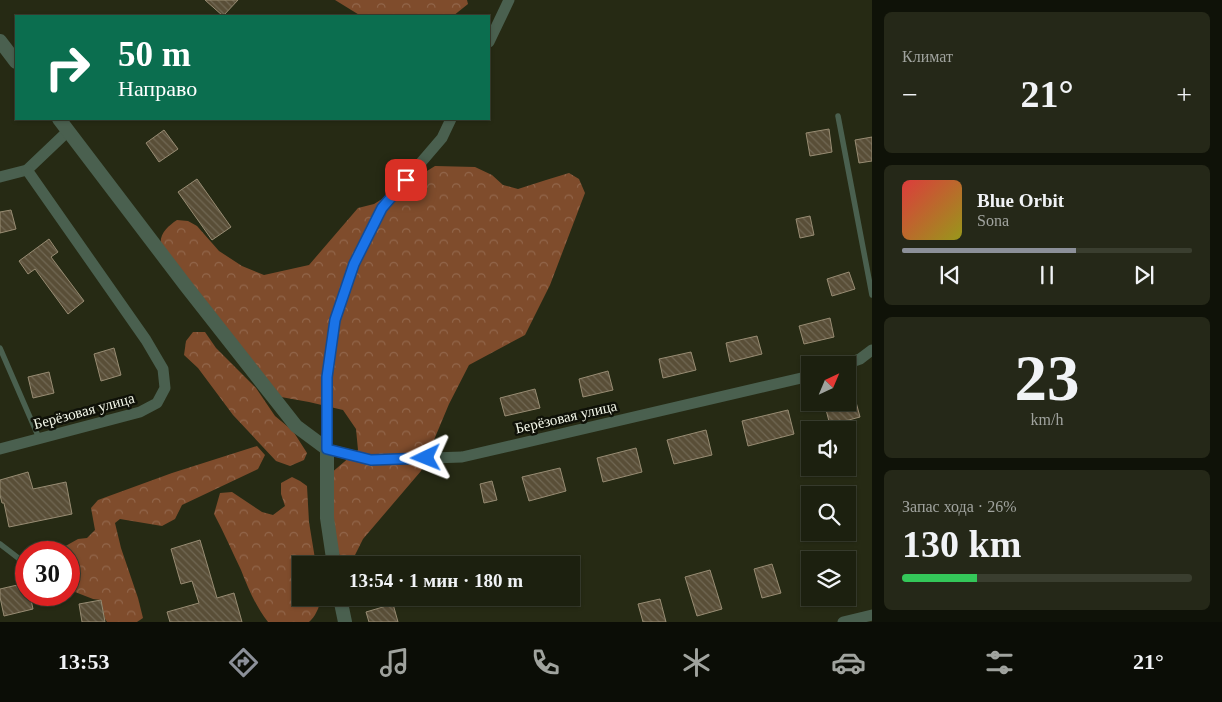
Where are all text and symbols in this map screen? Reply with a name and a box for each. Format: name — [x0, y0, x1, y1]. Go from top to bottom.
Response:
icon: right — [35, 35, 100, 100]
text: 50 m — [118, 35, 191, 74]
text: Климат — [902, 48, 953, 65]
text: 21° — [1020, 73, 1074, 115]
text: Направо — [118, 76, 197, 101]
text: − — [902, 79, 918, 110]
text: + — [1176, 79, 1192, 110]
pin — [385, 159, 427, 201]
icon: arrive — [392, 166, 420, 194]
text: Blue Orbit — [977, 190, 1064, 211]
text: Sona — [977, 212, 1009, 229]
icon: previous — [936, 261, 964, 289]
icon: pause — [1033, 261, 1061, 289]
icon: next — [1130, 261, 1158, 289]
text: 23 — [1015, 342, 1080, 414]
north arrow — [801, 356, 856, 411]
map controls — [801, 356, 856, 606]
street label: Берёзовая улица — [32, 390, 137, 432]
street label: Берёзовая улица — [514, 397, 619, 436]
text: km/h — [1031, 411, 1063, 428]
button: sound — [801, 421, 856, 476]
position arrow — [399, 431, 451, 483]
button: search — [801, 486, 856, 541]
text: Запас хода · 26% — [902, 498, 1017, 515]
text: 130 km — [902, 523, 1021, 565]
speed limit sign: 30 — [15, 541, 80, 606]
button: layers — [801, 551, 856, 606]
text: 13:54 · 1 мин · 180 m — [349, 570, 523, 591]
icon: directions — [226, 645, 261, 680]
icon: music — [377, 645, 412, 680]
icon: phone — [528, 645, 563, 680]
icon: climate — [679, 645, 714, 680]
icon: car — [831, 645, 866, 680]
icon: filters — [982, 645, 1017, 680]
text: 13:53 — [58, 649, 109, 674]
text: 21° — [1133, 649, 1164, 674]

